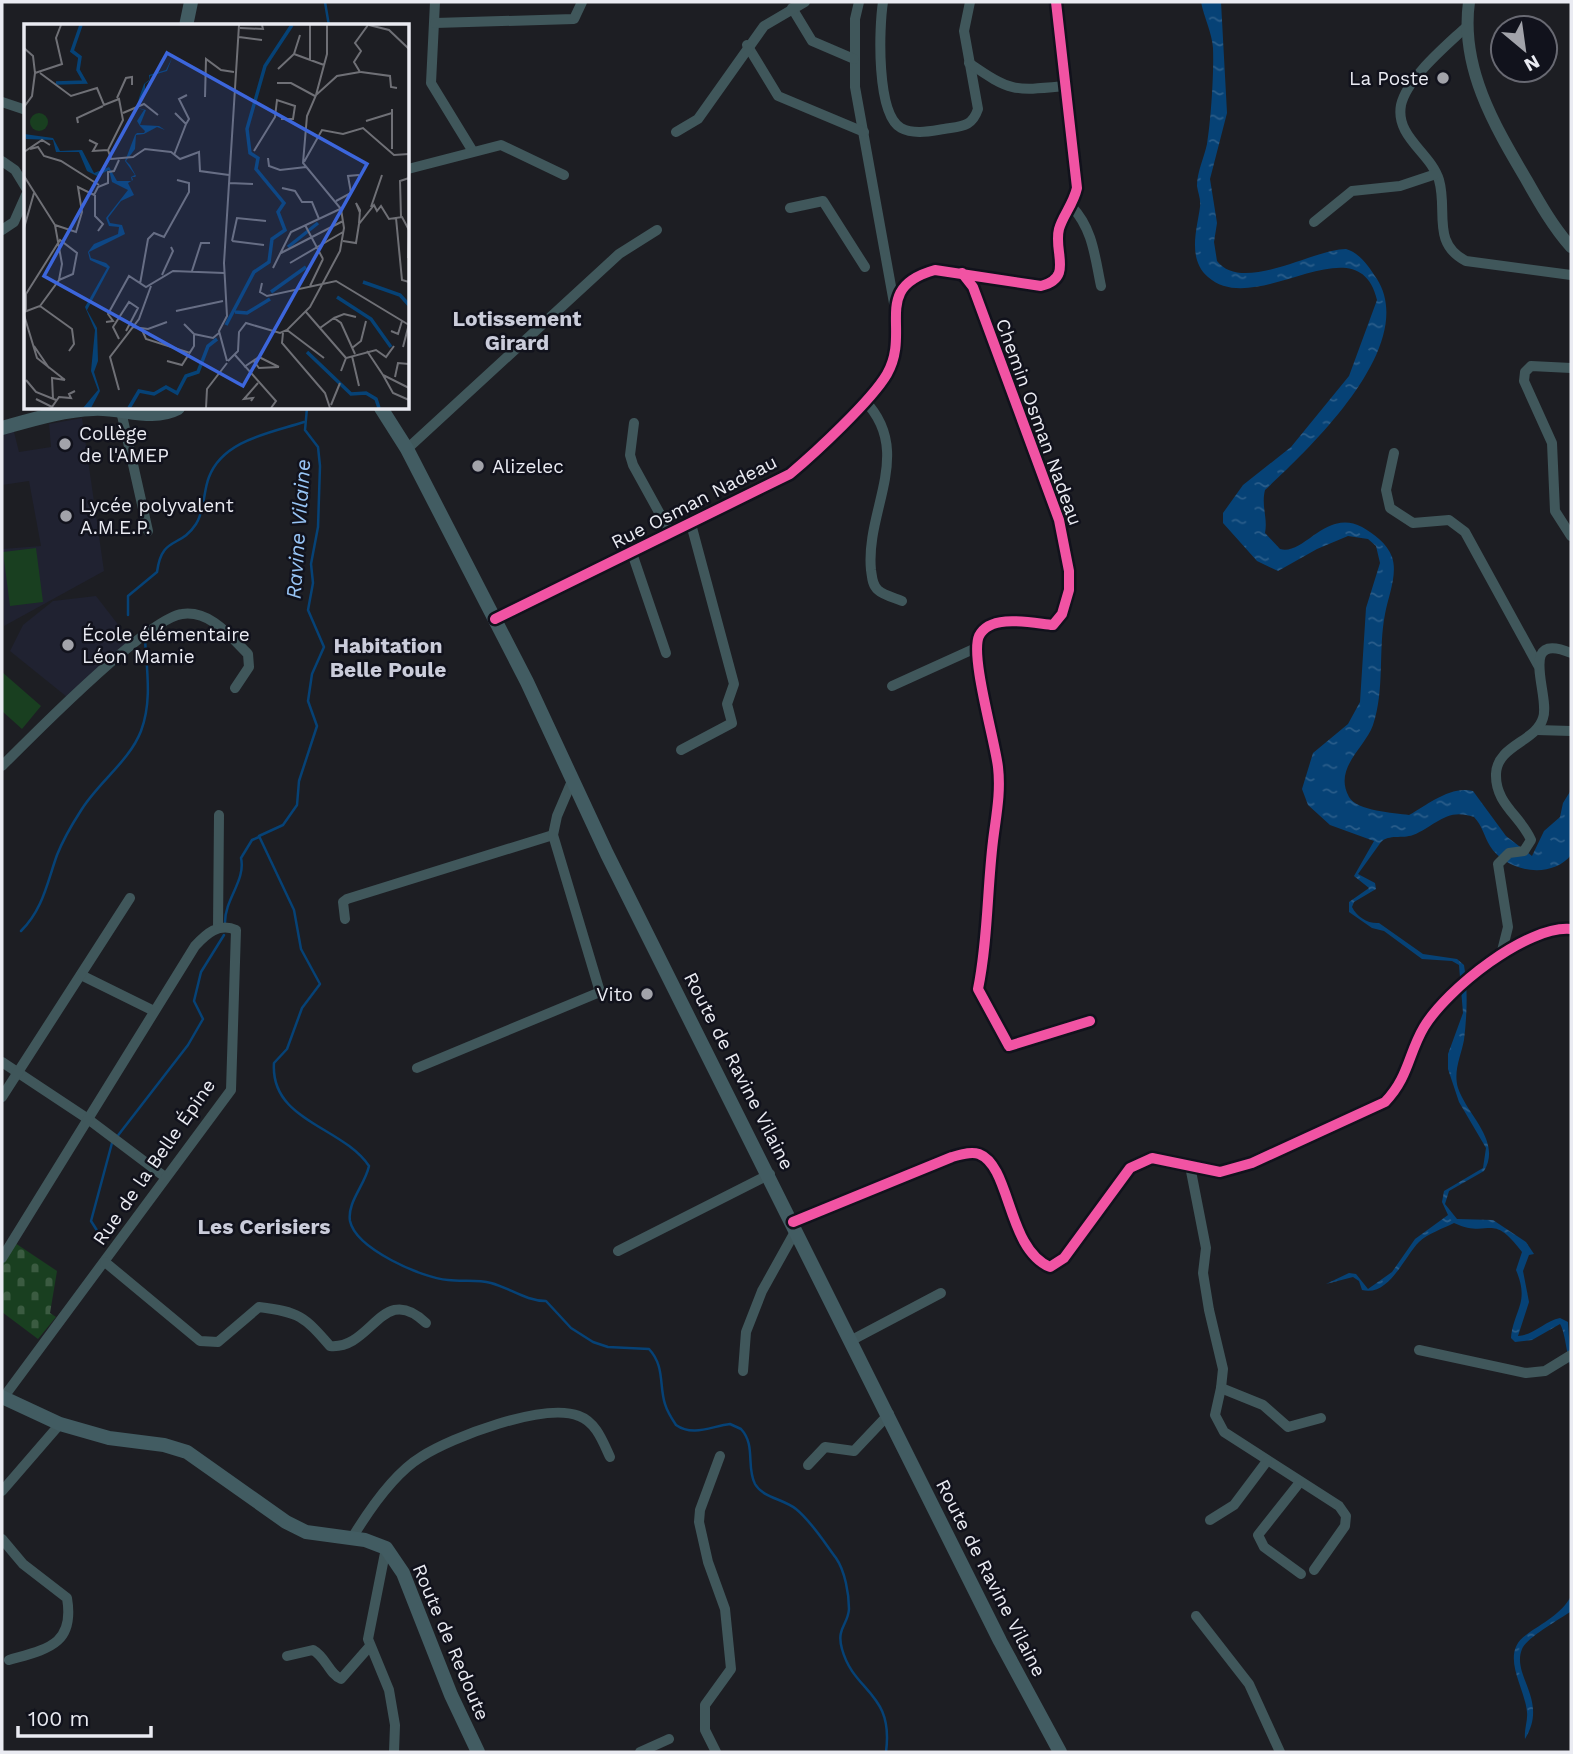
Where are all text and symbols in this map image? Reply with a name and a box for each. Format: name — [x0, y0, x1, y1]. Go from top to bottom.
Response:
north arrow — [1489, 14, 1559, 84]
inset map — [24, 24, 410, 410]
text: N — [1520, 50, 1544, 77]
place label: La Poste — [1349, 67, 1429, 90]
marker: La Poste — [1435, 70, 1451, 86]
district label: Lotissement Girard — [453, 306, 581, 355]
street label: Chemin Osman Nadeau — [991, 315, 1087, 529]
place label: Collège de l'AMEP — [79, 422, 169, 467]
marker: Collège de l'AMEP — [57, 436, 73, 452]
street label: Rue Osman Nadeau — [607, 450, 781, 554]
place label: Alizelec — [492, 455, 564, 478]
water label: Ravine Vilaine — [281, 458, 315, 600]
marker: Alizelec — [470, 458, 486, 474]
place label: Lycée polyvalent A.M.E.P. — [80, 494, 234, 539]
marker: Lycée polyvalent A.M.E.P. — [58, 508, 74, 524]
place label: École élémentaire Léon Mamie — [82, 623, 250, 668]
district label: Habitation Belle Poule — [330, 633, 446, 682]
marker: École élémentaire Léon Mamie — [60, 637, 76, 653]
street label: Route de Ravine Vilaine — [679, 968, 799, 1174]
place label: Vito — [596, 983, 633, 1006]
marker: Vito — [639, 986, 655, 1002]
street label: Rue de la Belle Épine — [88, 1074, 220, 1250]
district label: Les Cerisiers — [198, 1214, 330, 1239]
street label: Route de Ravine Vilaine — [931, 1475, 1051, 1681]
street label: Route de Redoute — [408, 1560, 494, 1724]
scale bar — [18, 1694, 150, 1738]
text: 100 m — [28, 1706, 90, 1731]

